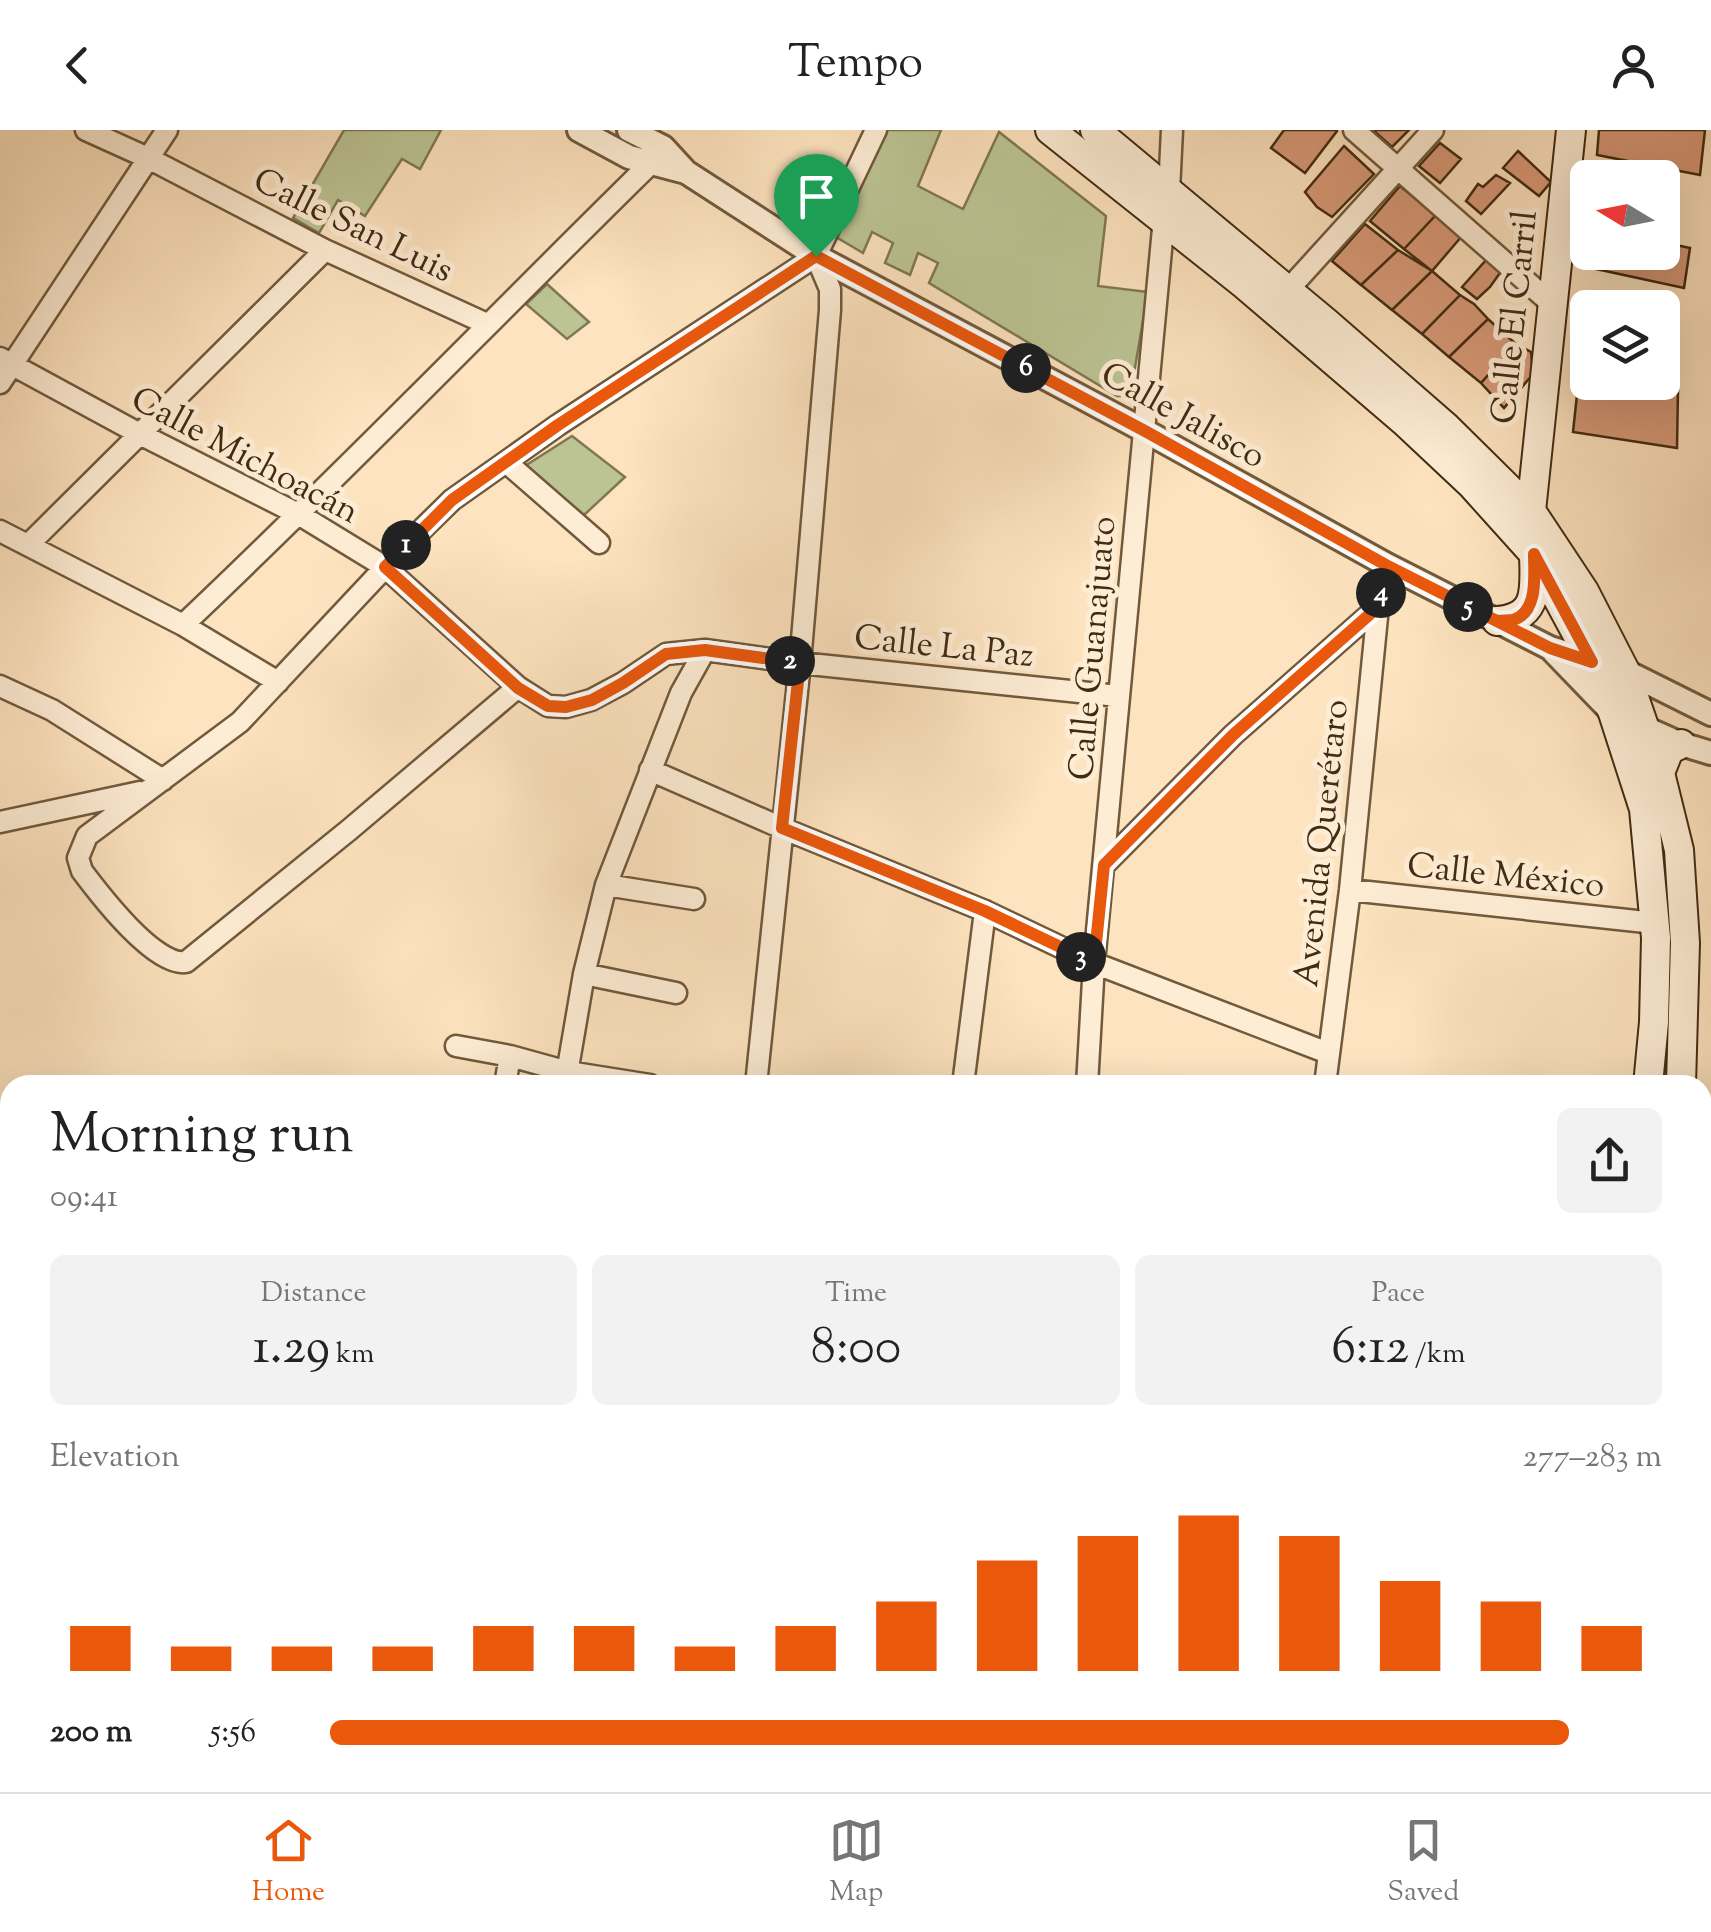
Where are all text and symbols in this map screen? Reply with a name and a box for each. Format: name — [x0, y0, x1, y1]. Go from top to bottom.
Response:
text: Tempo — [788, 33, 923, 98]
icon: back — [50, 38, 105, 93]
icon: person — [1606, 38, 1661, 93]
pin — [774, 154, 859, 257]
street label: Calle San Luis — [244, 157, 461, 298]
north arrow — [1570, 160, 1680, 270]
map controls — [1570, 160, 1680, 400]
icon: arrive — [789, 169, 844, 224]
street label: Calle El Carril — [1480, 208, 1553, 427]
button: layers — [1570, 290, 1680, 400]
pin: 6 — [1001, 343, 1051, 393]
text: 6 — [1019, 348, 1033, 388]
street label: Calle Jalisco — [1091, 351, 1274, 483]
street label: Calle Michoacán — [121, 375, 368, 539]
street label: Calle Guanajuato — [1058, 514, 1131, 782]
pin: 1 — [381, 520, 431, 570]
text: 1 — [401, 525, 411, 565]
pin: 4 — [1356, 568, 1406, 618]
text: 4 — [1374, 573, 1388, 613]
pin: 5 — [1443, 582, 1493, 632]
text: 5 — [1463, 587, 1473, 627]
street label: Calle La Paz — [851, 614, 1036, 683]
pin: 2 — [765, 636, 815, 686]
text: 2 — [783, 641, 797, 681]
street label: Avenida Querétaro — [1283, 697, 1364, 990]
street label: Calle México — [1404, 842, 1607, 913]
pin: 3 — [1056, 932, 1106, 982]
text: 3 — [1075, 937, 1087, 977]
text: Morning run — [50, 1098, 354, 1177]
button: share — [1557, 1108, 1662, 1213]
text: 09:41 — [50, 1175, 118, 1221]
text: Distance — [261, 1274, 366, 1314]
text: Time — [825, 1274, 887, 1314]
text: Pace — [1372, 1274, 1425, 1314]
text: 1.29 — [253, 1314, 330, 1386]
text: 8:00 — [811, 1314, 901, 1386]
text: 6:12 — [1331, 1314, 1409, 1386]
text: km — [330, 1335, 375, 1375]
text: /km — [1409, 1335, 1465, 1375]
text: Elevation — [50, 1435, 180, 1481]
text: 277–283 m — [1523, 1435, 1662, 1481]
text: 200 m — [50, 1710, 132, 1756]
text: 5:56 — [210, 1710, 256, 1756]
tab: Home — [252, 1813, 325, 1913]
tab: Map — [829, 1813, 884, 1913]
tab: Saved — [1387, 1813, 1459, 1913]

